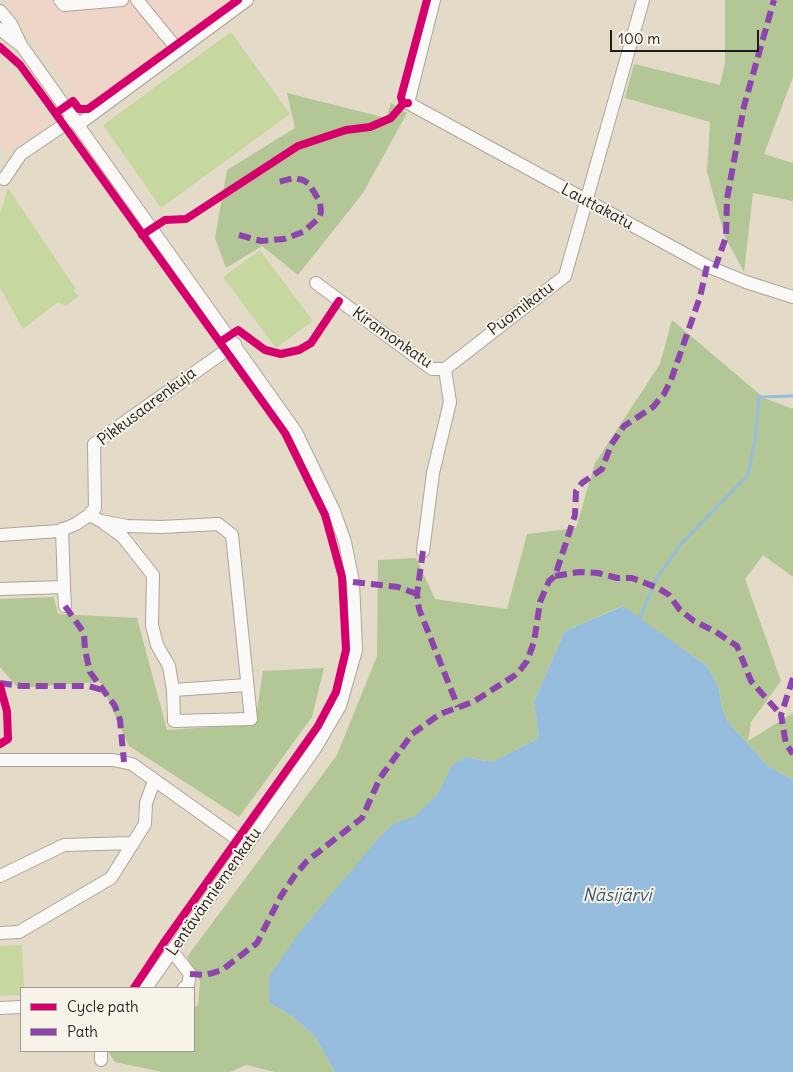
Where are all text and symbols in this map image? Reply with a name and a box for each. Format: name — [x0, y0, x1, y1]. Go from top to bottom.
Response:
scale bar — [613, 20, 762, 52]
text: 100 m — [618, 29, 660, 48]
street label: Lauttakatu — [558, 180, 636, 234]
street label: Puomikatu — [484, 278, 558, 340]
street label: Kiramonkatu — [348, 303, 436, 373]
street label: Pikkusaarenkuja — [94, 364, 200, 450]
street label: Lentävänniemenkatu — [163, 824, 265, 960]
water label: Näsijärvi — [582, 885, 652, 907]
legend — [20, 987, 195, 1052]
text: Cycle path — [67, 997, 139, 1016]
text: Path — [67, 1022, 98, 1041]

